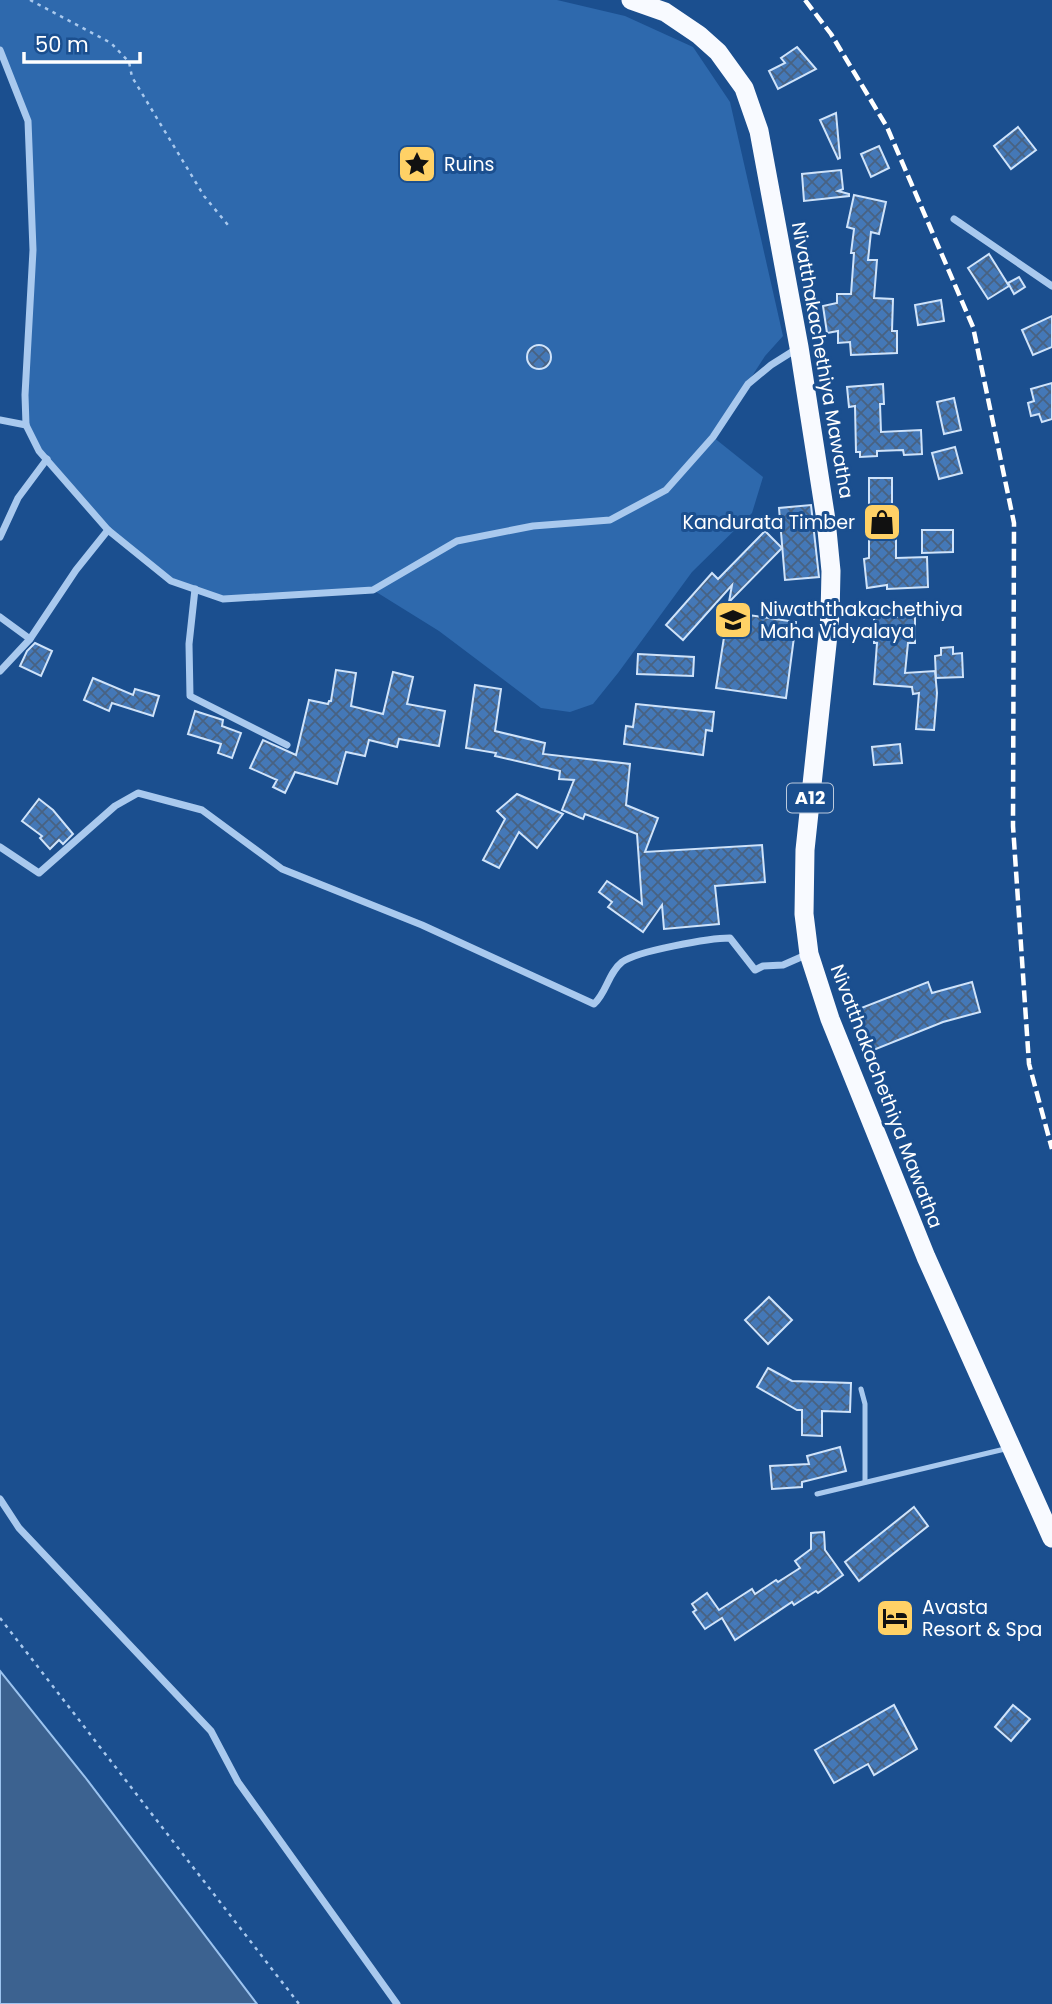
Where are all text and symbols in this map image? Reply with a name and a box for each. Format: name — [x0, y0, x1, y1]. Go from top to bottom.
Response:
scale bar — [24, 21, 140, 65]
text: 50 m — [35, 30, 89, 59]
place icon: Ruins — [396, 143, 438, 185]
place label: Ruins — [444, 151, 494, 178]
street label: Nivatthakachethiya Mawatha — [785, 220, 860, 500]
shop icon: Kandurata Timber — [861, 501, 903, 543]
place label: Kandurata Timber — [683, 509, 855, 536]
place label: Niwaththakachethiya Maha Vidyalaya — [760, 596, 963, 645]
school or university icon: Niwaththakachethiya Maha Vidyalaya — [712, 599, 754, 641]
road number: A12 — [787, 784, 833, 812]
street label: Nivatthakachethiya Mawatha — [824, 960, 949, 1232]
place label: Avasta Resort & Spa — [922, 1594, 1042, 1643]
hotel icon: Avasta Resort & Spa — [874, 1597, 916, 1639]

